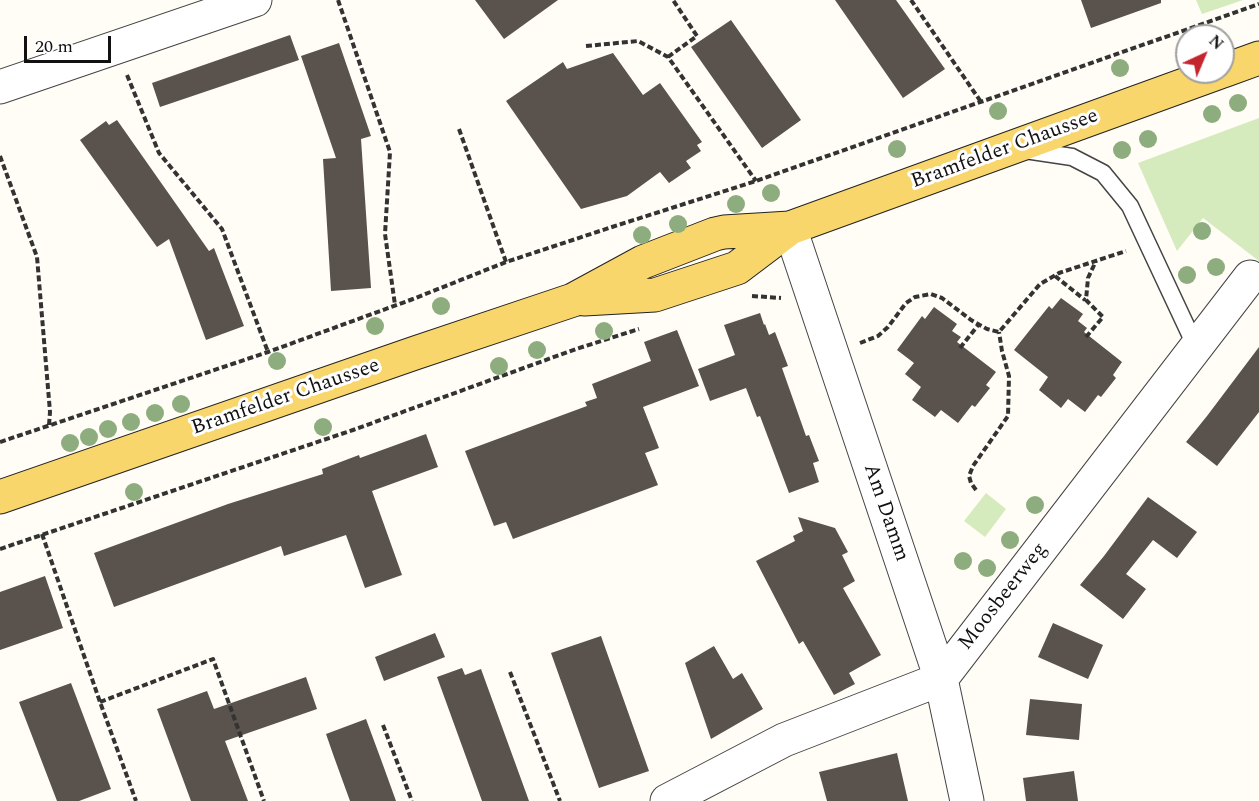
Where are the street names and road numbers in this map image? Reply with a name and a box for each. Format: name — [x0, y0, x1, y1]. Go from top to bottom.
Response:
street label: Bramfelder Chaussee — [908, 104, 1102, 196]
street label: Bramfelder Chaussee — [189, 354, 383, 442]
street label: Am Damm — [857, 461, 913, 565]
street label: Moosbeerweg — [954, 538, 1054, 656]

